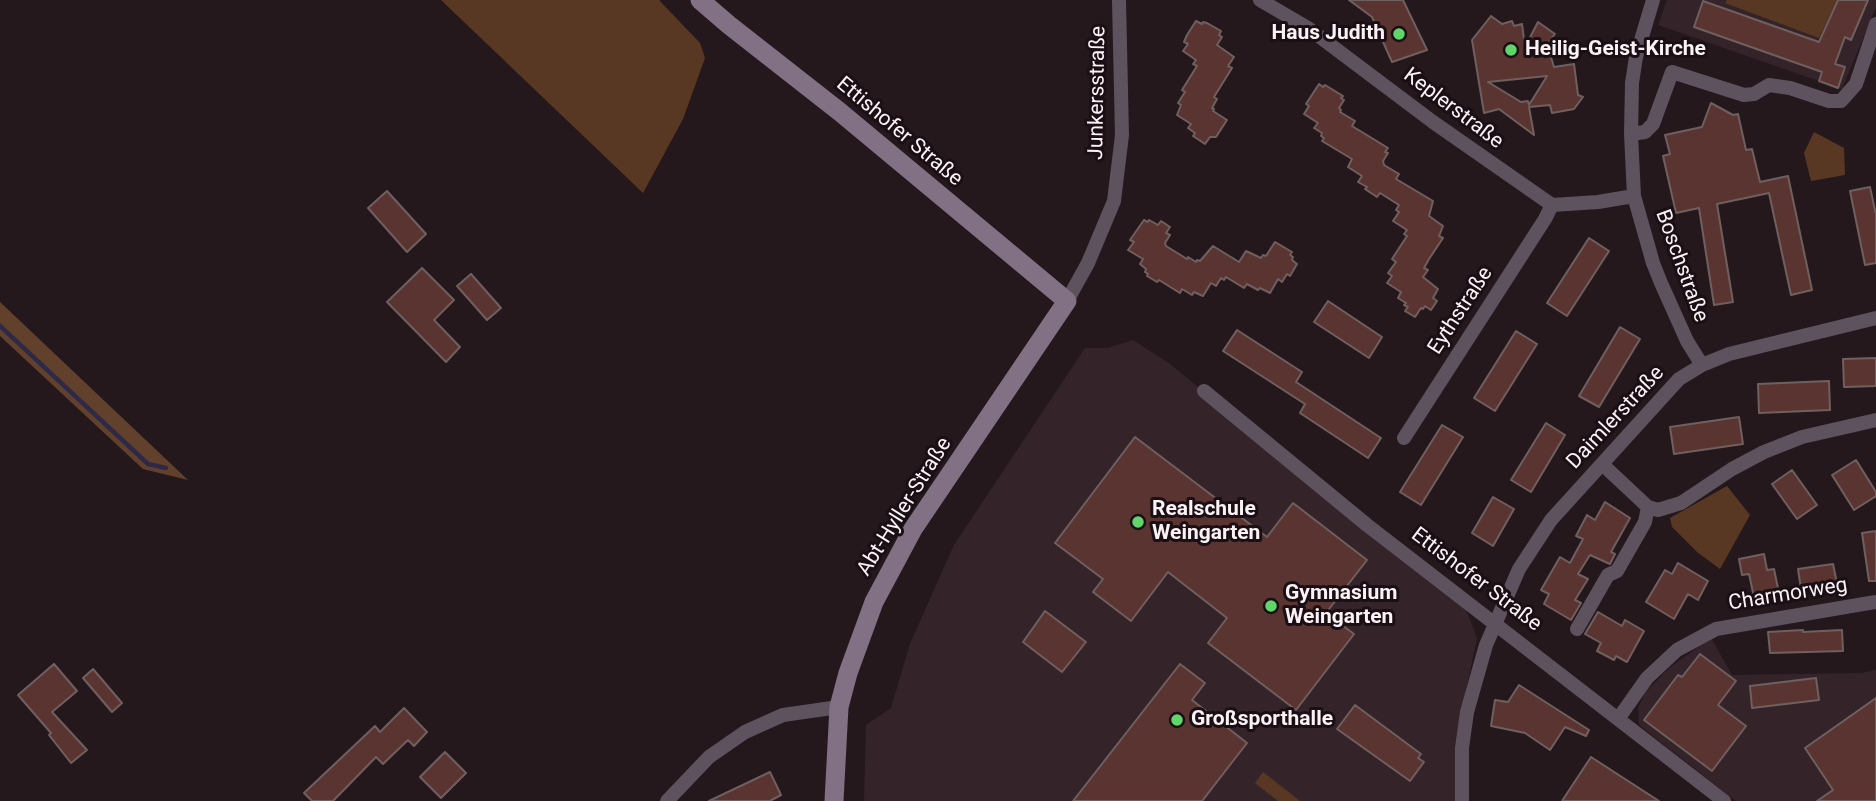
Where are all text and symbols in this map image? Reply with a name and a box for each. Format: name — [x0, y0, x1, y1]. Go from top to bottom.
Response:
place label: Haus Judith — [1271, 21, 1385, 47]
street label: Junkersstraße — [1084, 26, 1112, 160]
marker: Haus Judith — [1391, 26, 1407, 42]
place label: Heilig-Geist-Kirche — [1525, 37, 1706, 63]
marker: Heilig-Geist-Kirche — [1503, 42, 1519, 58]
street label: Keplerstraße — [1398, 63, 1508, 155]
street label: Ettishofer Straße — [831, 72, 967, 192]
street label: Boschstraße — [1649, 206, 1713, 326]
street label: Eythstraße — [1423, 262, 1499, 360]
street label: Daimlerstraße — [1562, 361, 1670, 475]
street label: Abt-Hyller-Straße — [852, 433, 958, 581]
place label: Realschule Weingarten — [1152, 497, 1260, 547]
marker: Realschule Weingarten — [1130, 514, 1146, 530]
street label: Ettishofer Straße — [1406, 523, 1546, 637]
street label: Charmorweg — [1727, 573, 1849, 617]
place label: Gymnasium Weingarten — [1285, 581, 1397, 631]
marker: Gymnasium Weingarten — [1263, 598, 1279, 614]
place label: Großsporthalle — [1191, 707, 1333, 733]
marker: Großsporthalle — [1169, 712, 1185, 728]

